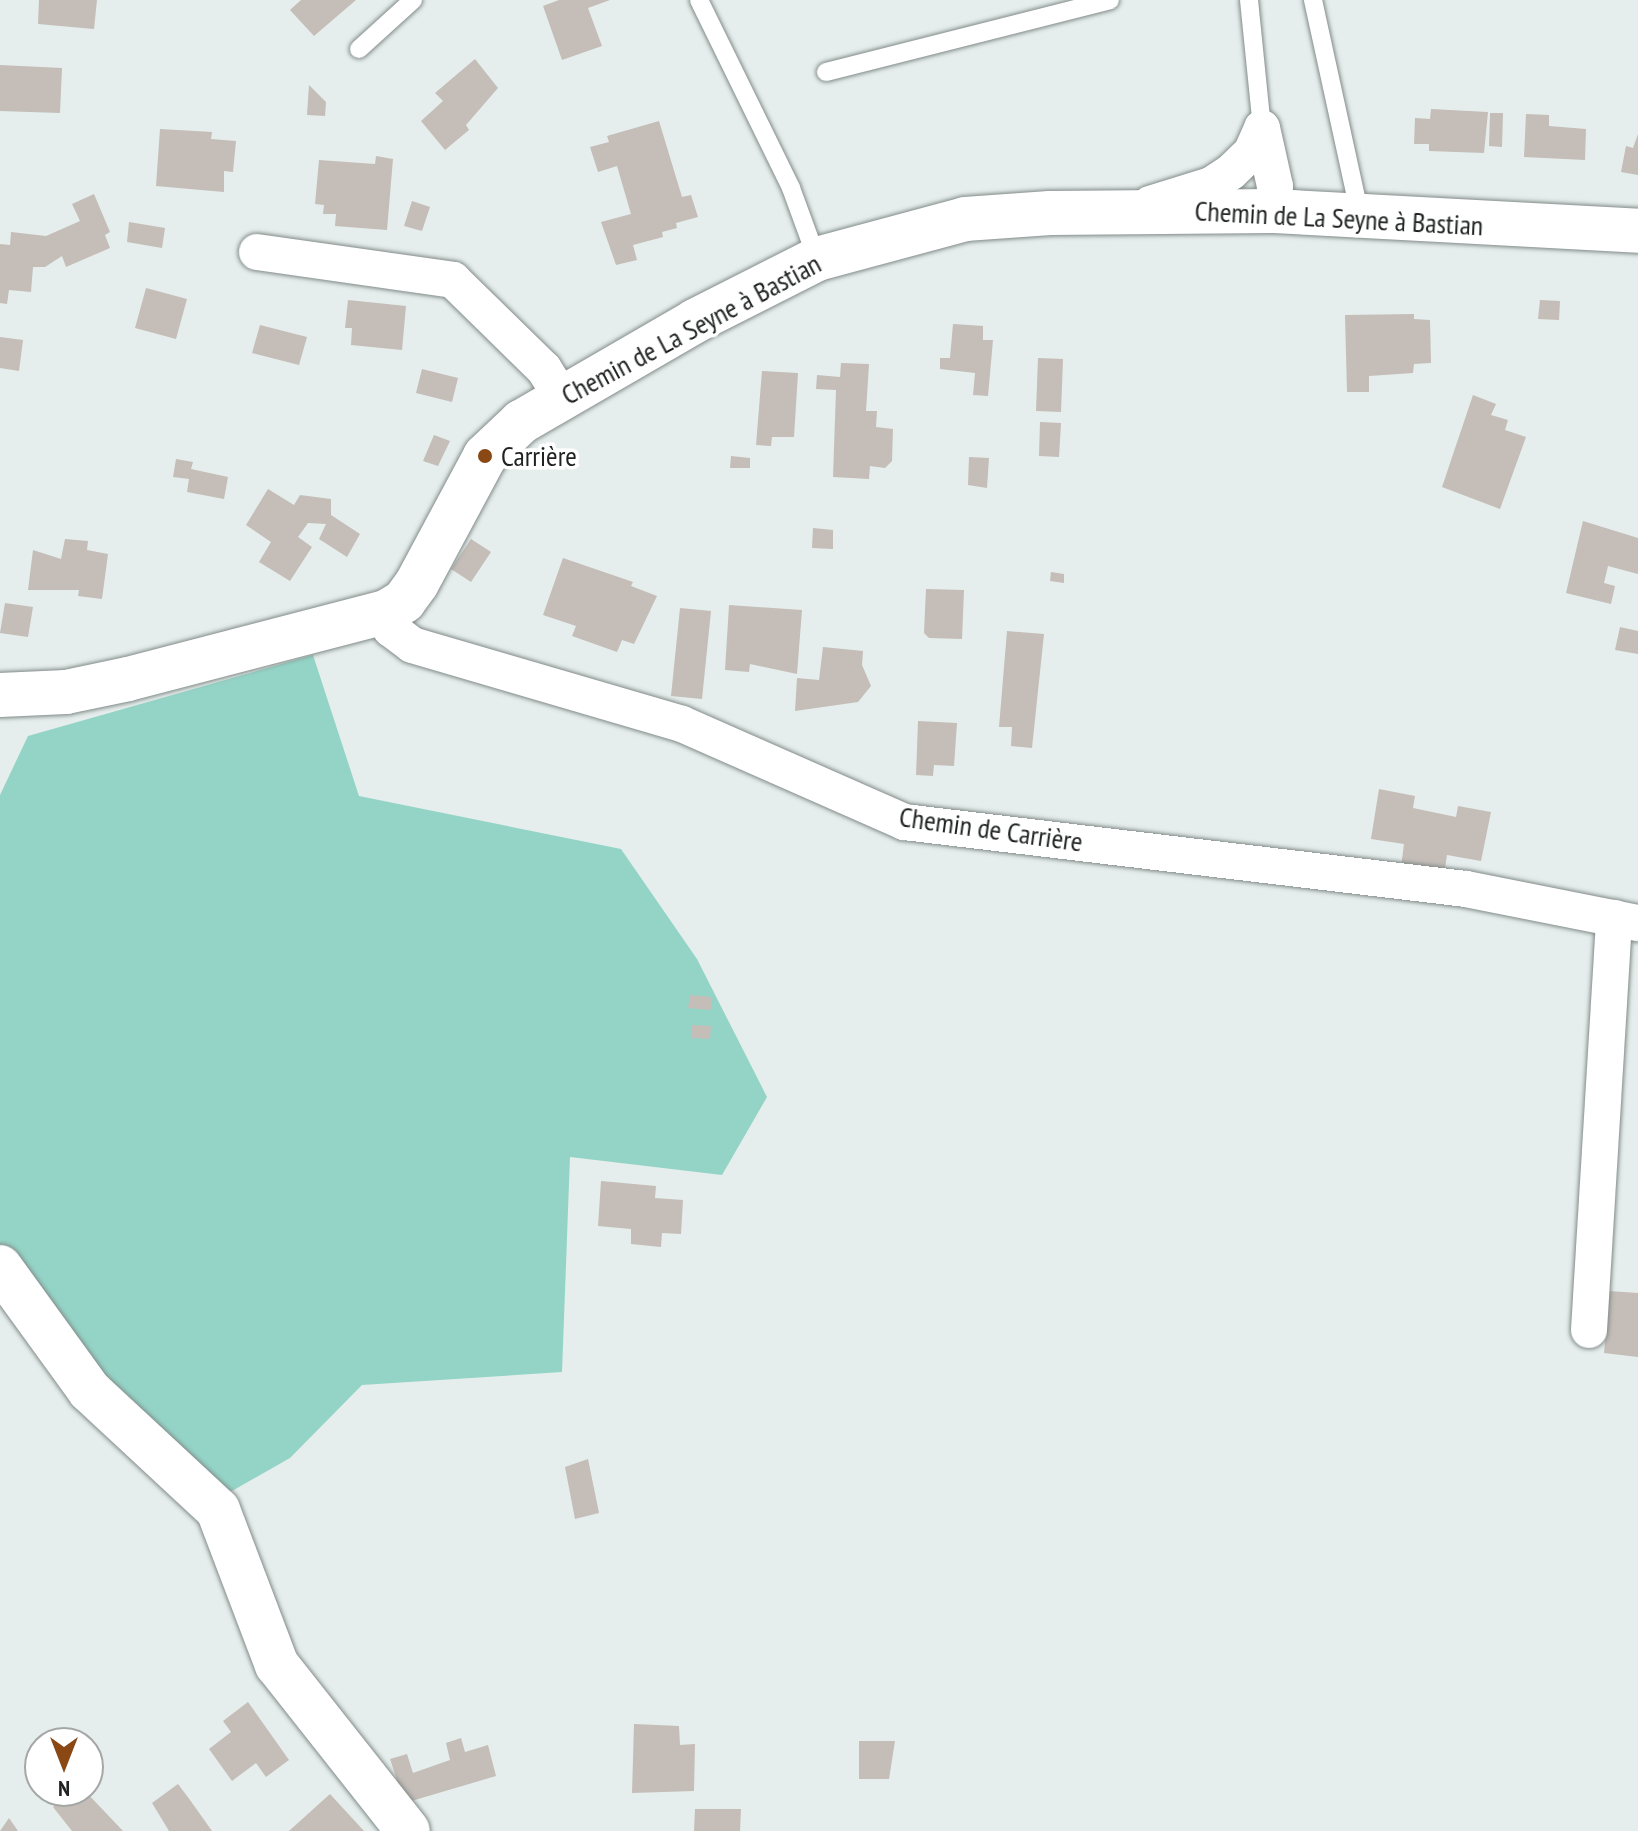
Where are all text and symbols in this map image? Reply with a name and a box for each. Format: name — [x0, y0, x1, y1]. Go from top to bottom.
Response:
street label: Chemin de La Seyne à Bastian — [1194, 194, 1484, 242]
street label: Chemin de La Seyne à Bastian — [556, 246, 826, 412]
place label: Carrière — [501, 439, 577, 473]
marker: Carrière — [476, 447, 494, 465]
street label: Chemin de Carrière — [897, 800, 1085, 858]
north arrow — [24, 1727, 104, 1807]
text: N — [58, 1775, 70, 1803]

